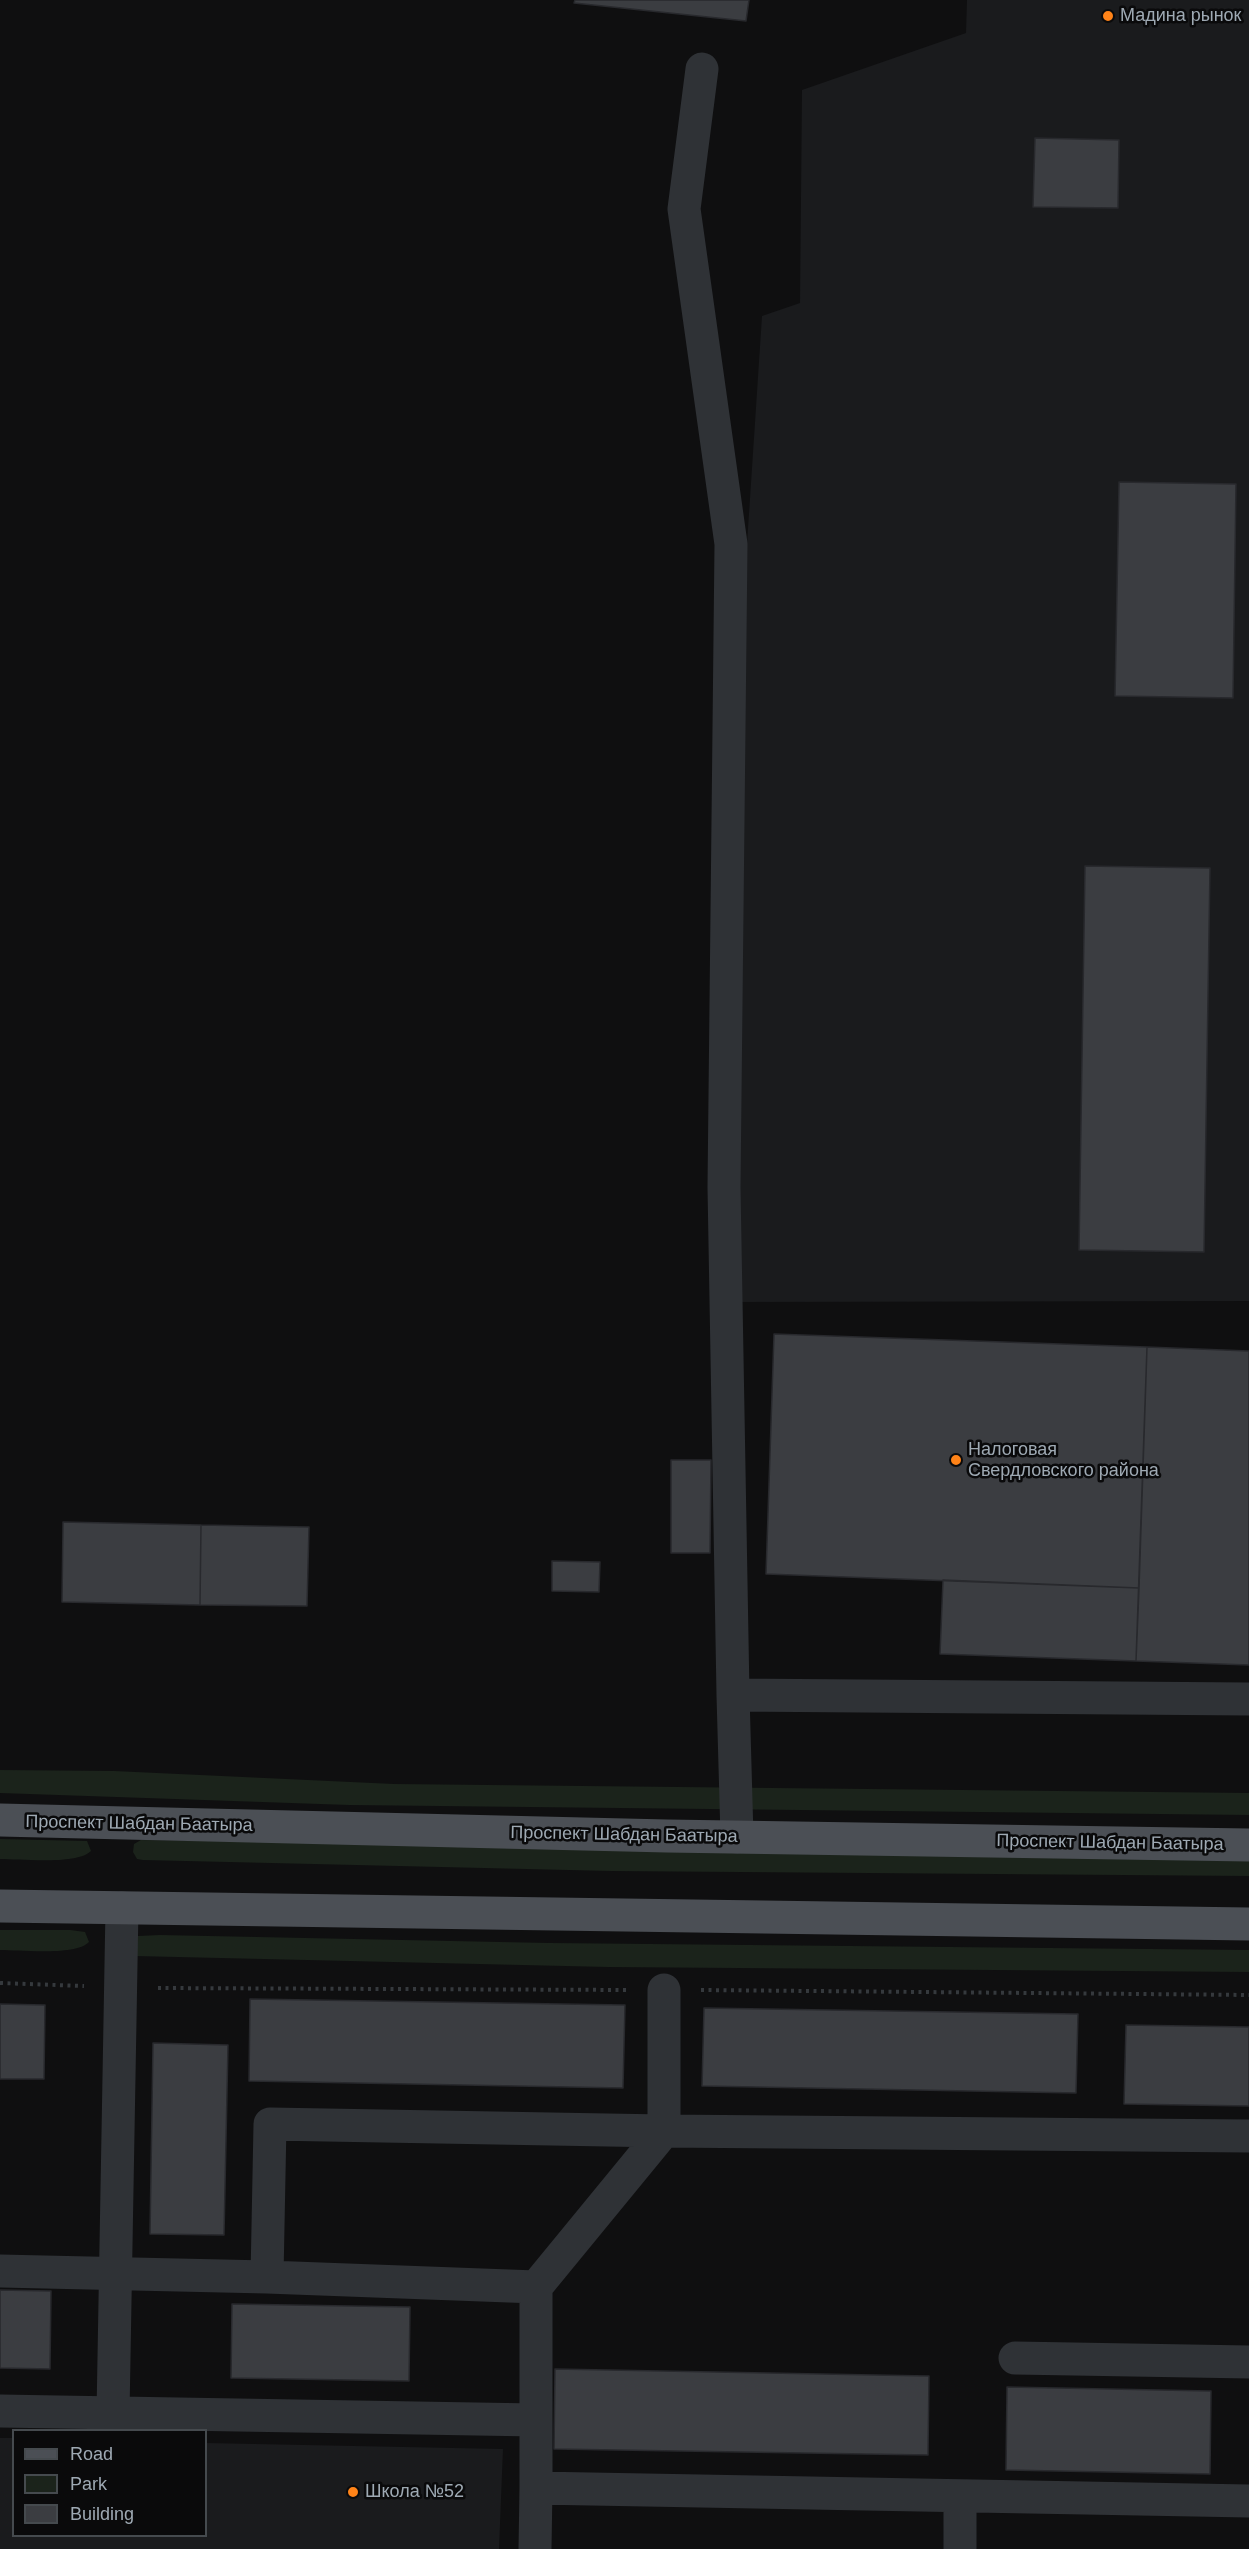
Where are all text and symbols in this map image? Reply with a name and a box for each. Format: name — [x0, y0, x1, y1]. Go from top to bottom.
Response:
place label: Мадина рынок — [1120, 5, 1241, 27]
marker: Мадина рынок — [1101, 9, 1115, 23]
place label: Налоговая Свердловского района — [968, 1439, 1159, 1482]
marker: Налоговая Свердловского района — [949, 1453, 963, 1467]
street label: Проспект Шабдан Баатыра — [25, 1811, 253, 1837]
street label: Проспект Шабдан Баатыра — [510, 1822, 738, 1848]
street label: Проспект Шабдан Баатыра — [996, 1830, 1224, 1856]
legend — [12, 2429, 207, 2537]
text: Road — [70, 2444, 113, 2464]
text: Park — [70, 2474, 107, 2494]
place label: Школа №52 — [365, 2481, 464, 2503]
marker: Школа №52 — [346, 2485, 360, 2499]
text: Building — [70, 2504, 134, 2524]

